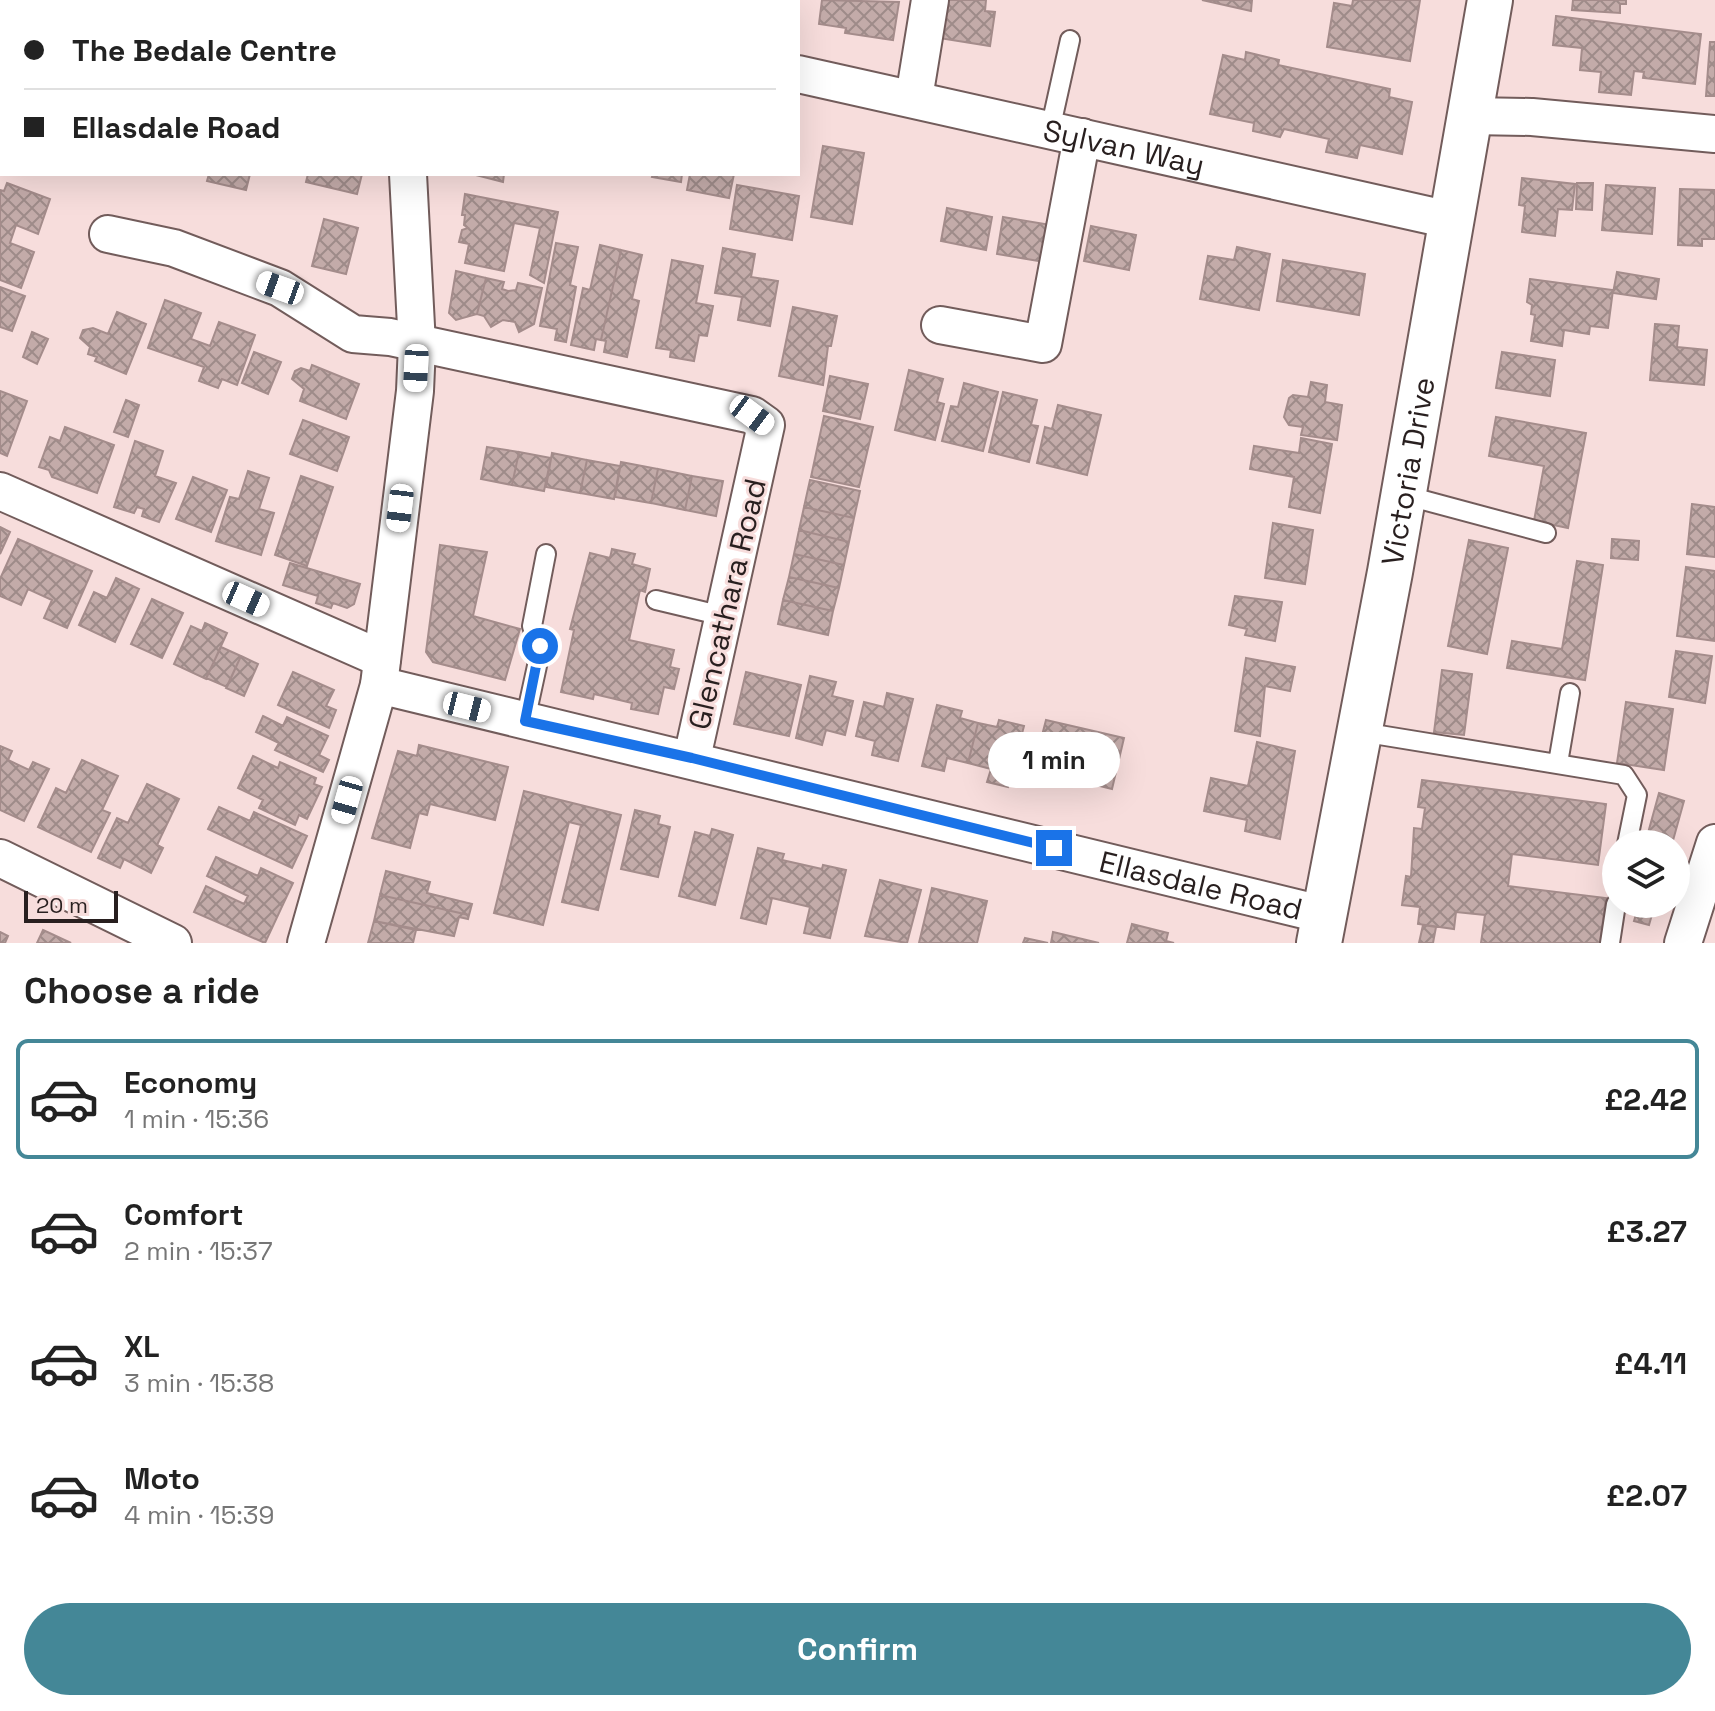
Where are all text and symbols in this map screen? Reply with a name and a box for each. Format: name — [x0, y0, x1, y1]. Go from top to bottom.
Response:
text: The Bedale Centre — [72, 31, 337, 70]
text: Ellasdale Road — [72, 108, 280, 147]
street label: Sylvan Way — [1040, 110, 1208, 184]
car — [253, 269, 307, 307]
car — [403, 343, 429, 393]
street label: Victoria Drive — [1372, 374, 1443, 569]
car — [726, 391, 778, 439]
street label: Glencathara Road — [679, 475, 775, 733]
car — [385, 483, 415, 533]
car — [219, 578, 273, 620]
route start — [522, 628, 558, 664]
car — [441, 690, 493, 724]
callout: 1 min — [988, 732, 1120, 788]
text: 1 min — [1022, 743, 1086, 777]
car — [329, 774, 365, 826]
route end — [1036, 830, 1072, 866]
map controls — [1602, 830, 1690, 918]
button: layers — [1602, 830, 1690, 918]
street label: Ellasdale Road — [1096, 841, 1307, 928]
scale bar — [24, 887, 118, 923]
text: 20 m — [36, 891, 88, 919]
text: Choose a ride — [24, 968, 260, 1014]
icon: car — [28, 1063, 100, 1135]
text: Economy — [124, 1063, 257, 1102]
text: £2.42 — [1604, 1080, 1687, 1119]
text: 1 min · 15:36 — [124, 1102, 269, 1136]
icon: car — [28, 1195, 100, 1267]
text: Comfort — [124, 1195, 243, 1234]
text: £3.27 — [1607, 1212, 1687, 1251]
text: 2 min · 15:37 — [124, 1234, 273, 1268]
icon: car — [28, 1327, 100, 1399]
text: XL — [124, 1327, 160, 1366]
text: £4.11 — [1614, 1344, 1687, 1383]
text: 3 min · 15:38 — [124, 1366, 274, 1400]
icon: car — [28, 1459, 100, 1531]
text: Moto — [124, 1459, 200, 1498]
text: £2.07 — [1606, 1476, 1687, 1515]
text: 4 min · 15:39 — [124, 1498, 274, 1532]
button: Confirm — [24, 1603, 1691, 1695]

